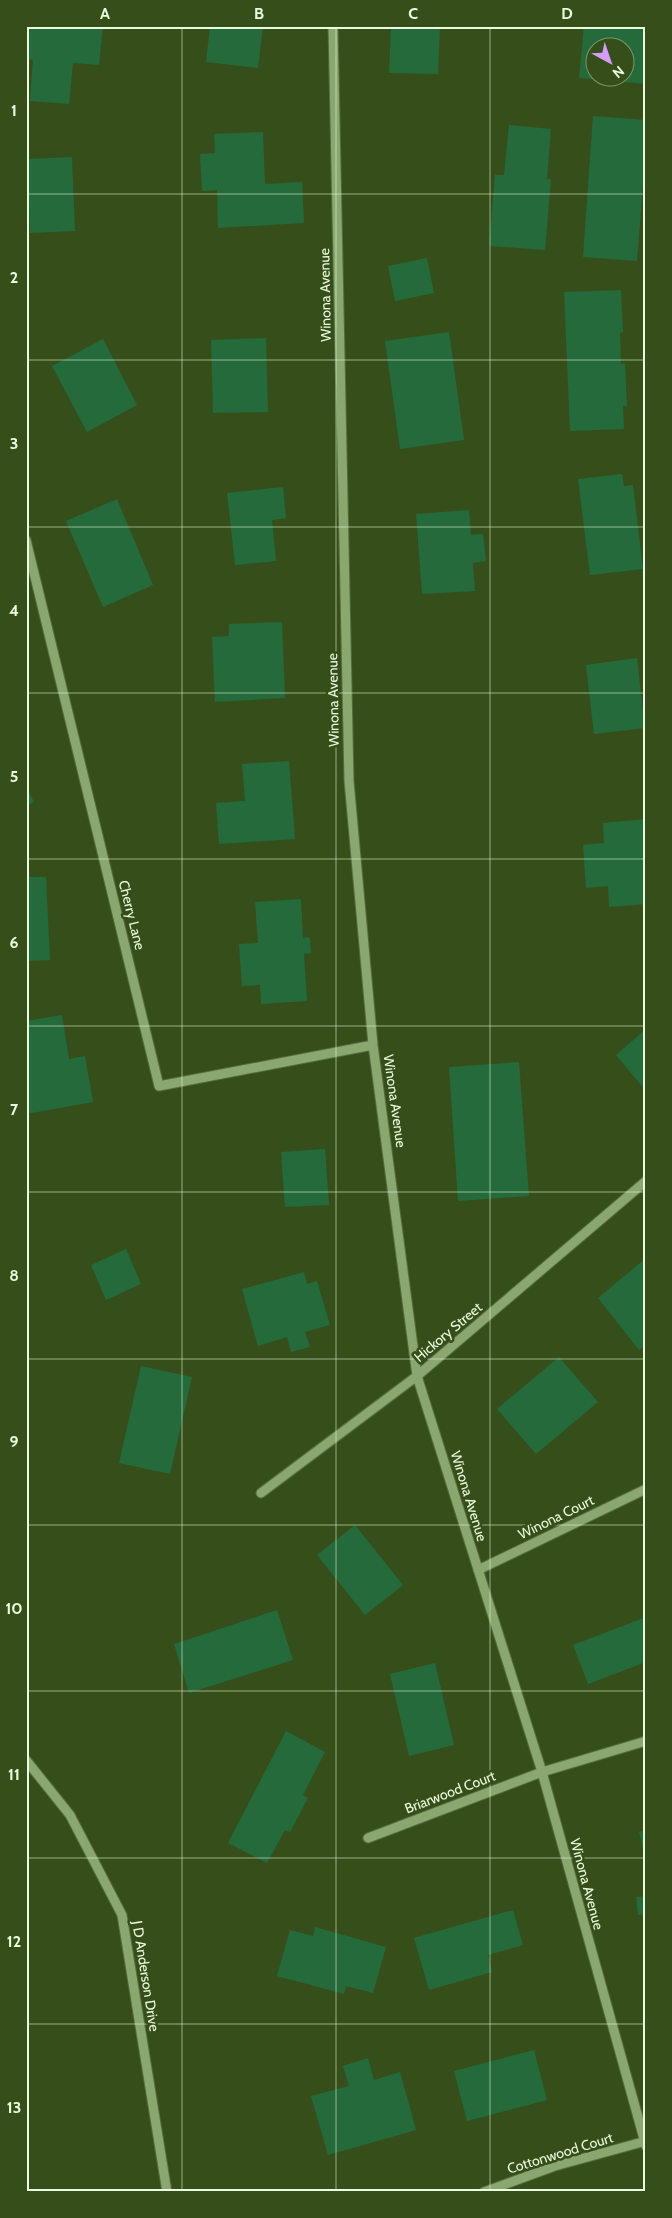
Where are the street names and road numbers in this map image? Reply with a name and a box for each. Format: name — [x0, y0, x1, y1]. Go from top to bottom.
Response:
street label: Winona Avenue — [315, 248, 335, 342]
street label: Winona Avenue — [323, 653, 343, 747]
street label: Cherry Lane — [115, 878, 149, 952]
street label: Winona Avenue — [380, 1053, 410, 1149]
street label: Hickory Street — [410, 1298, 486, 1366]
street label: Winona Avenue — [447, 1449, 491, 1543]
street label: Winona Court — [515, 1491, 597, 1543]
street label: Briarwood Court — [402, 1766, 498, 1818]
street label: Winona Avenue — [566, 1836, 608, 1932]
street label: J D Anderson Drive — [128, 1918, 164, 2033]
street label: Cottonwood Court — [505, 2128, 615, 2178]

